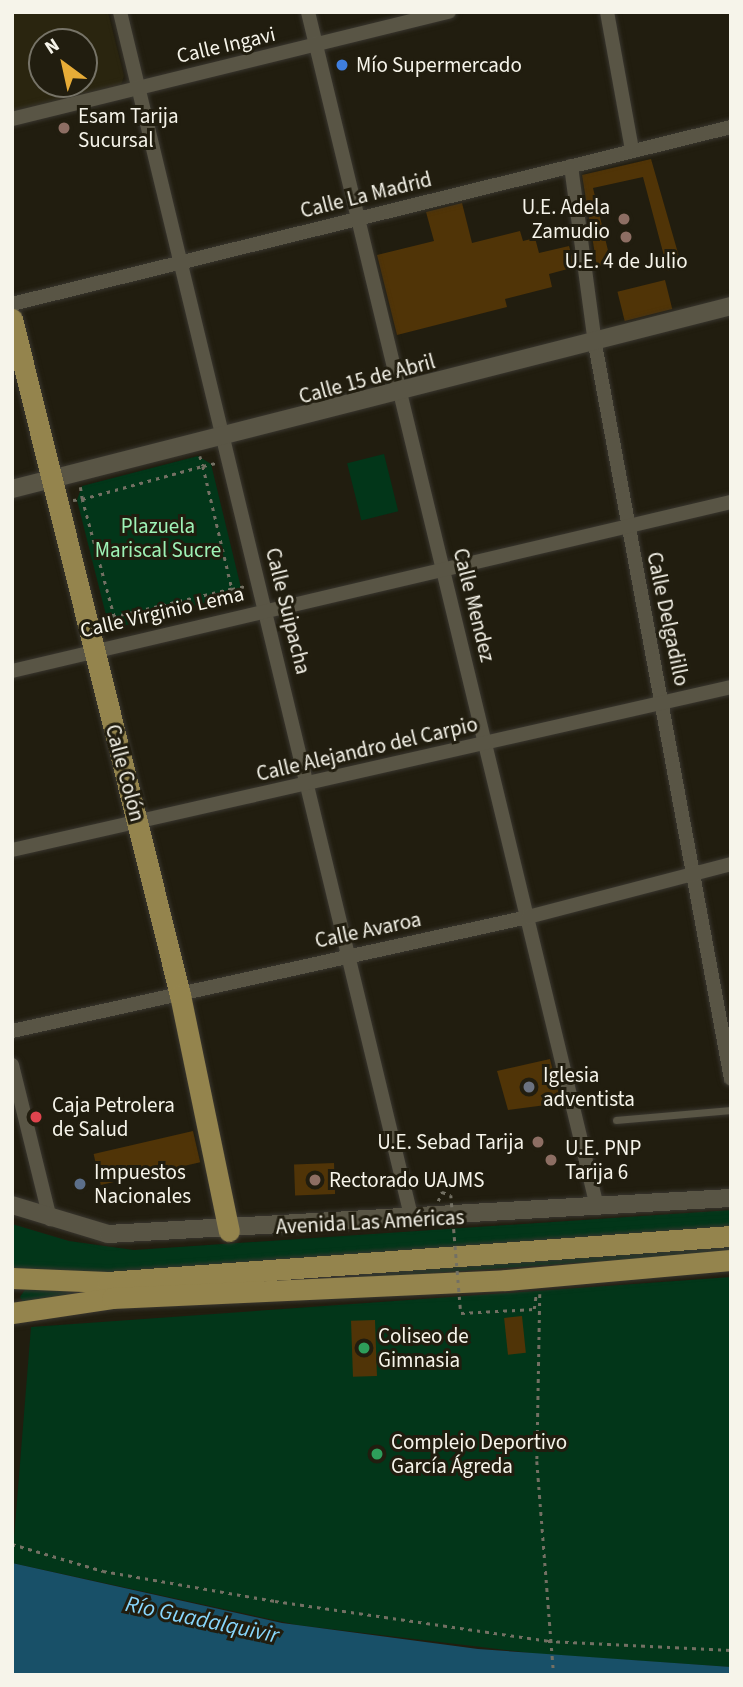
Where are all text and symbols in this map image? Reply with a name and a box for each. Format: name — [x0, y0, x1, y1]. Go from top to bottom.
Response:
street label: Calle Ingavi — [174, 21, 278, 69]
north arrow — [28, 28, 98, 98]
text: N — [40, 32, 65, 61]
place label: Mío Supermercado — [356, 52, 522, 78]
marker: Mío Supermercado — [334, 57, 350, 73]
place label: Esam Tarija Sucursal — [78, 103, 179, 153]
marker: Esam Tarija Sucursal — [56, 120, 72, 136]
street label: Calle La Madrid — [298, 167, 434, 223]
place label: U.E. Adela Zamudio — [522, 194, 610, 244]
marker: U.E. Adela Zamudio — [616, 211, 632, 227]
marker: U.E. 4 de Julio — [618, 229, 634, 245]
place label: U.E. 4 de Julio — [564, 248, 688, 274]
street label: Calle 15 de Abril — [296, 349, 438, 409]
park label: Plazuela Mariscal Sucre — [95, 513, 221, 563]
street label: Calle Suipacha — [260, 545, 316, 677]
street label: Calle Mendez — [448, 546, 500, 664]
street label: Calle Delgadillo — [642, 550, 694, 688]
street label: Calle Virginio Lema — [78, 581, 246, 643]
street label: Calle Alejandro del Carpio — [254, 711, 480, 787]
street label: Calle Colón — [100, 722, 150, 824]
street label: Calle Avaroa — [313, 906, 423, 954]
place label: Iglesia adventista — [543, 1062, 635, 1112]
marker: Iglesia adventista — [521, 1079, 537, 1095]
place label: Caja Petrolera de Salud — [52, 1092, 175, 1142]
marker: Caja Petrolera de Salud — [26, 1107, 46, 1127]
place label: U.E. Sebad Tarija — [377, 1129, 524, 1155]
marker: U.E. Sebad Tarija — [530, 1134, 546, 1150]
place label: U.E. PNP Tarija 6 — [565, 1135, 641, 1185]
marker: U.E. PNP Tarija 6 — [543, 1152, 559, 1168]
place label: Impuestos Nacionales — [94, 1159, 191, 1209]
place label: Rectorado UAJMS — [329, 1167, 484, 1193]
marker: Rectorado UAJMS — [307, 1172, 323, 1188]
marker: Impuestos Nacionales — [72, 1176, 88, 1192]
street label: Avenida Las Américas — [275, 1204, 465, 1240]
place label: Coliseo de Gimnasia — [378, 1323, 469, 1373]
marker: Coliseo de Gimnasia — [356, 1340, 372, 1356]
place label: Complejo Deportivo García Ágreda — [391, 1429, 567, 1479]
marker: Complejo Deportivo García Ágreda — [369, 1446, 385, 1462]
water label: Río Guadalquivir — [123, 1590, 281, 1650]

